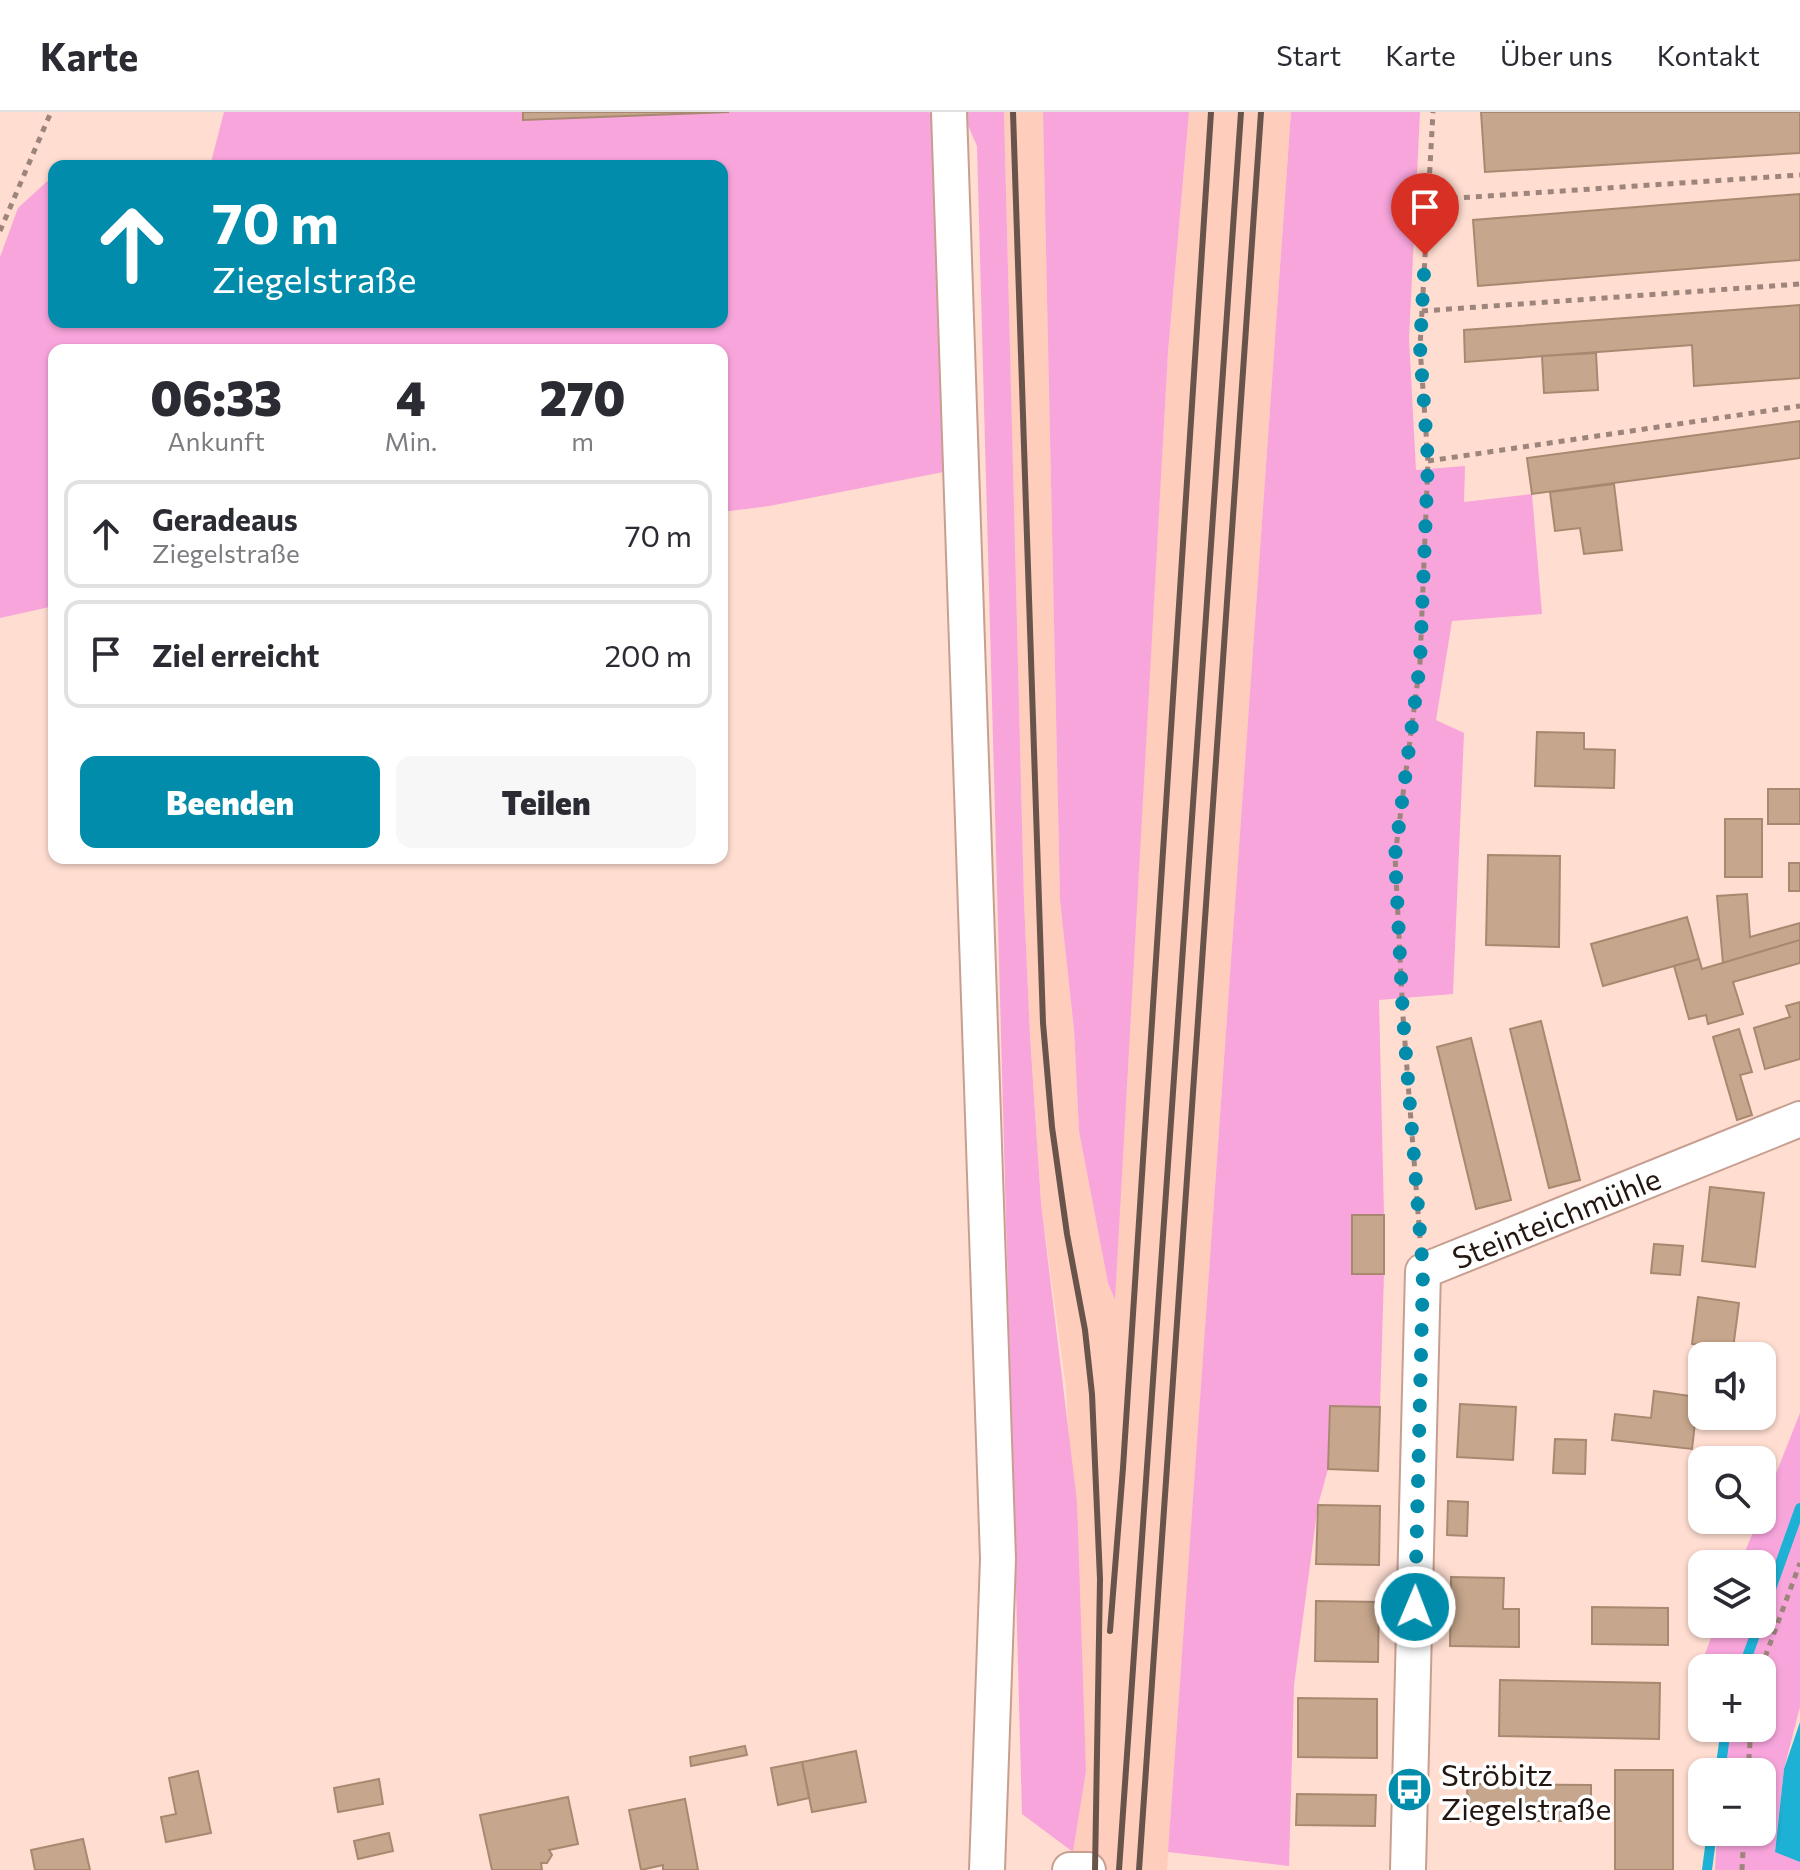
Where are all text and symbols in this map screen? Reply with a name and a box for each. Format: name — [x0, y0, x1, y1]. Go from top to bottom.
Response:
text: Karte — [40, 32, 138, 79]
text: Start — [1276, 38, 1341, 72]
text: Karte — [1385, 38, 1456, 72]
text: Über uns — [1500, 38, 1613, 72]
text: Kontakt — [1657, 38, 1760, 72]
pin — [1391, 173, 1459, 255]
icon: arrive — [1403, 185, 1447, 229]
text: 70 m — [212, 187, 339, 256]
icon: ahead — [80, 192, 184, 296]
text: Ziegelstraße — [212, 256, 416, 300]
text: 06:33 — [150, 367, 282, 426]
text: 4 — [396, 367, 426, 426]
text: 270 — [539, 367, 626, 426]
text: Ankunft — [168, 425, 265, 456]
text: Min. — [384, 425, 437, 456]
text: m — [571, 425, 594, 456]
text: Geradeaus — [152, 500, 298, 537]
icon: ahead — [84, 512, 128, 556]
text: 70 m — [625, 516, 692, 553]
text: Ziegelstraße — [152, 537, 300, 568]
icon: arrive — [84, 632, 128, 676]
text: Ziel erreicht — [152, 636, 320, 673]
text: 200 m — [604, 636, 692, 673]
button: Beenden — [80, 756, 380, 848]
button: Teilen — [396, 756, 696, 848]
street label: Steinteichmühle — [1446, 1158, 1666, 1276]
map controls — [1688, 1342, 1776, 1846]
button: sound — [1688, 1342, 1776, 1430]
button: search — [1688, 1446, 1776, 1534]
button: layers — [1688, 1550, 1776, 1638]
position arrow — [1373, 1565, 1457, 1649]
button: + — [1688, 1654, 1776, 1742]
place label: Ströbitz Ziegelstraße — [1441, 1755, 1611, 1826]
button: − — [1688, 1758, 1776, 1846]
bus stop icon: Ströbitz Ziegelstraße — [1386, 1766, 1434, 1814]

